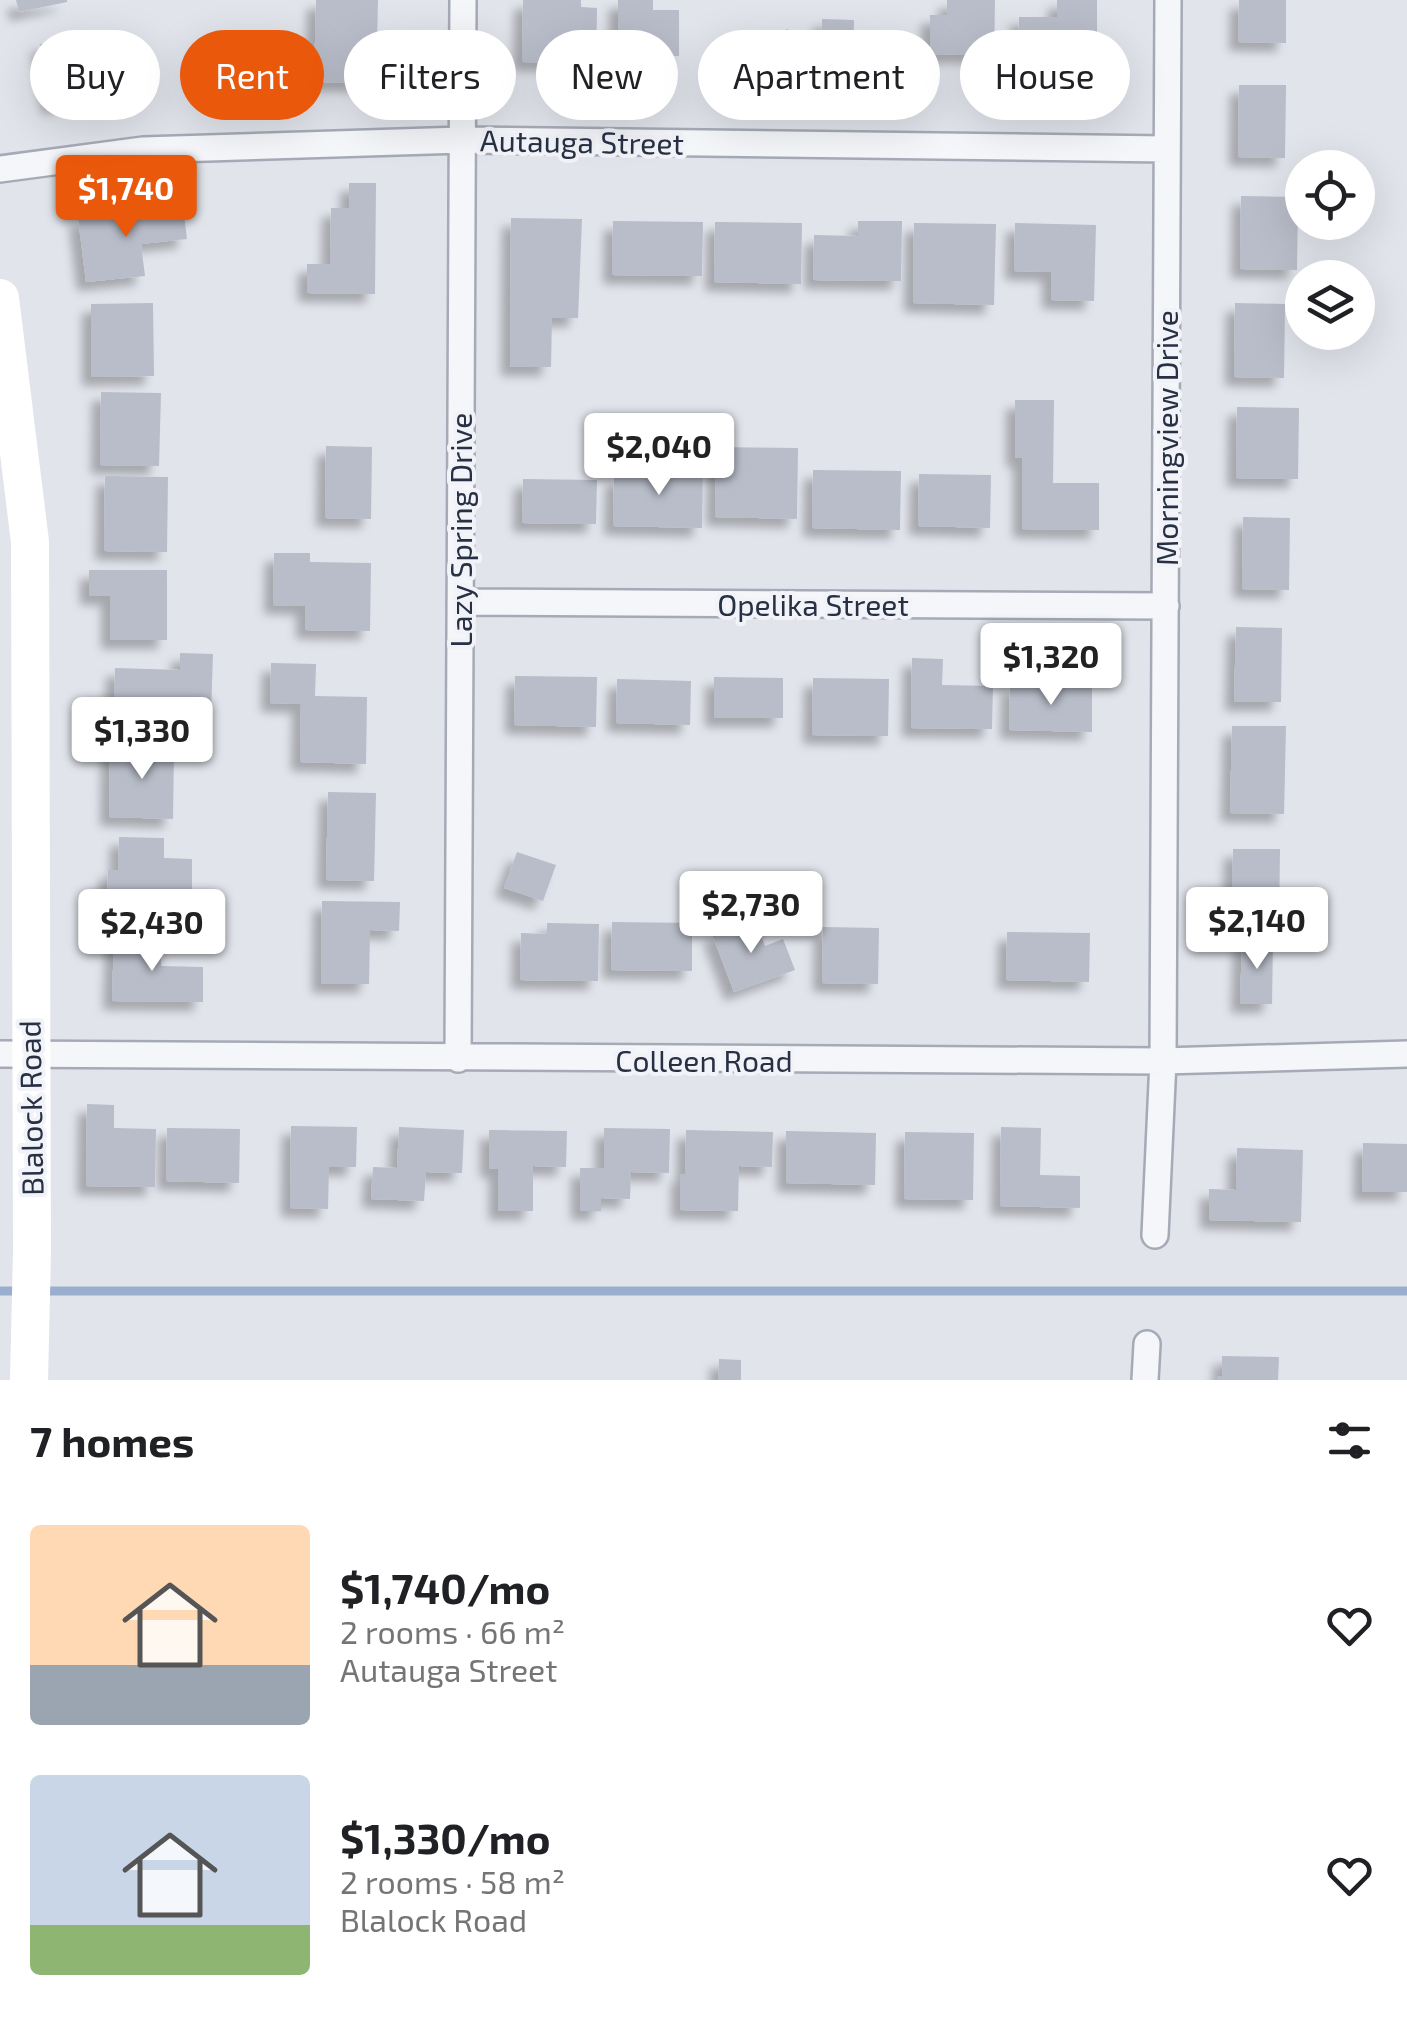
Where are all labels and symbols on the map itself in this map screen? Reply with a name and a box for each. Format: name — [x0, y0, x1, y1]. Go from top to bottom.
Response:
street label: Autauga Street — [480, 121, 684, 161]
pin: $1,740 — [45, 155, 207, 240]
street label: Morningview Drive — [1148, 310, 1184, 566]
street label: Lazy Spring Drive — [442, 413, 478, 647]
pin: $2,040 — [578, 413, 740, 498]
street label: Opelika Street — [717, 586, 909, 622]
pin: $1,320 — [970, 623, 1132, 708]
pin: $1,330 — [61, 697, 223, 782]
pin: $2,730 — [670, 871, 832, 956]
pin: $2,140 — [1176, 887, 1338, 972]
pin: $2,430 — [71, 889, 233, 974]
street label: Blalock Road — [10, 1020, 50, 1196]
street label: Colleen Road — [615, 1042, 793, 1078]

